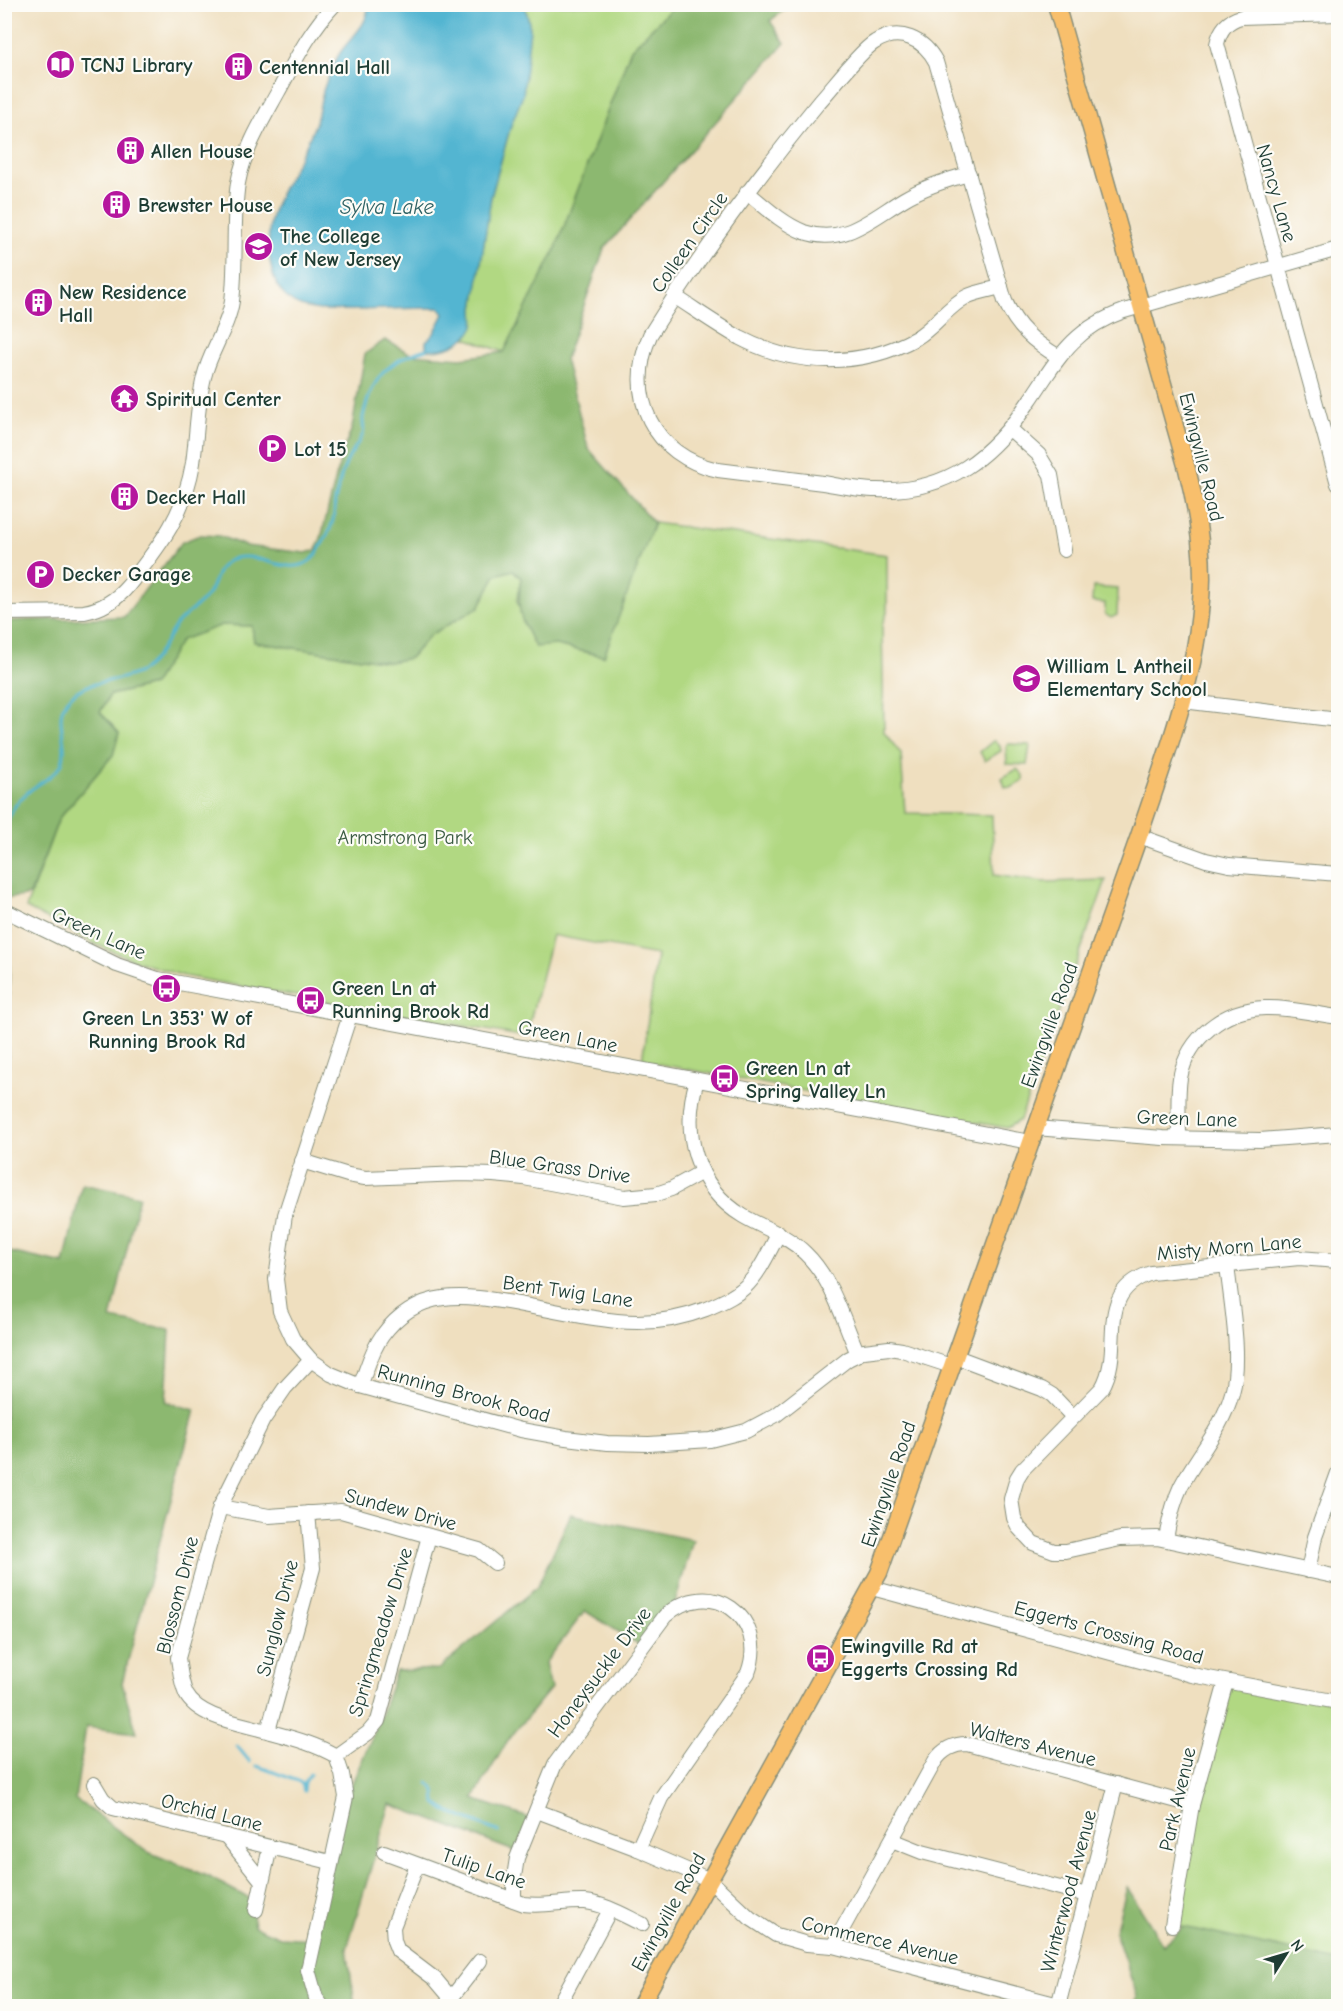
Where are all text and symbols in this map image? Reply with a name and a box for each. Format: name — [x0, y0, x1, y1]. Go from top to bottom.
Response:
library icon: TCNJ Library — [44, 49, 76, 81]
building icon: Centennial Hall — [222, 51, 254, 83]
place label: TCNJ Library — [81, 54, 193, 77]
place label: Centennial Hall — [259, 56, 390, 79]
building icon: Allen House — [114, 135, 146, 167]
place label: Allen House — [151, 140, 253, 163]
street label: Nancy Lane — [1252, 141, 1301, 245]
street label: Colleen Circle — [646, 188, 733, 297]
building icon: Brewster House — [101, 189, 133, 221]
place label: Brewster House — [138, 194, 273, 217]
water label: Sylva Lake — [340, 195, 434, 219]
place label: The College of New Jersey — [280, 225, 402, 271]
school or university icon: The College of New Jersey — [243, 231, 275, 263]
place label: New Residence Hall — [59, 281, 187, 327]
building icon: New Residence Hall — [22, 287, 54, 319]
temple icon: Spiritual Center — [109, 383, 141, 415]
place label: Spiritual Center — [146, 388, 281, 411]
street label: Ewingville Road — [1174, 390, 1229, 524]
parking icon: Lot 15 — [257, 433, 289, 465]
place label: Lot 15 — [294, 438, 347, 461]
building icon: Decker Hall — [109, 481, 141, 513]
place label: Decker Hall — [146, 486, 246, 509]
parking icon: Decker Garage — [25, 558, 57, 590]
place label: Decker Garage — [62, 563, 191, 586]
place label: William L Antheil Elementary School — [1047, 655, 1207, 701]
school or university icon: William L Antheil Elementary School — [1010, 662, 1042, 694]
park label: Armstrong Park — [338, 826, 473, 849]
street label: Green Lane — [48, 902, 149, 964]
street label: Ewingville Road — [1016, 959, 1083, 1091]
bus stop icon: Green Ln 353' W of Running Brook Rd — [151, 972, 183, 1004]
place label: Green Ln at Running Brook Rd — [332, 977, 489, 1023]
bus stop icon: Green Ln at Running Brook Rd — [295, 984, 327, 1016]
place label: Green Ln 353' W of Running Brook Rd — [82, 1007, 253, 1053]
street label: Green Lane — [516, 1016, 620, 1057]
place label: Green Ln at Spring Valley Ln — [746, 1057, 886, 1103]
bus stop icon: Green Ln at Spring Valley Ln — [709, 1063, 741, 1095]
street label: Green Lane — [1136, 1105, 1238, 1132]
street label: Blue Grass Drive — [488, 1145, 632, 1188]
street label: Misty Morn Lane — [1156, 1230, 1302, 1265]
street label: Bent Twig Lane — [501, 1271, 634, 1312]
street label: Running Brook Road — [375, 1359, 553, 1428]
street label: Ewingville Road — [856, 1418, 921, 1550]
street label: Sundew Drive — [343, 1484, 459, 1535]
street label: Blossom Drive — [152, 1534, 203, 1656]
street label: Springmeadow Drive — [344, 1545, 417, 1719]
street label: Sunglow Drive — [252, 1557, 303, 1679]
street label: Eggerts Crossing Road — [1012, 1596, 1206, 1669]
street label: Honeysuckle Drive — [543, 1603, 656, 1742]
place label: Ewingville Rd at Eggerts Crossing Rd — [841, 1635, 1018, 1681]
bus stop icon: Ewingville Rd at Eggerts Crossing Rd — [804, 1642, 836, 1674]
street label: Walters Avenue — [967, 1718, 1099, 1771]
street label: Park Avenue — [1154, 1745, 1201, 1853]
street label: Orchid Lane — [159, 1789, 265, 1836]
street label: Winterwood Avenue — [1036, 1808, 1101, 1975]
street label: Tulip Lane — [439, 1843, 529, 1894]
street label: Ewingville Road — [626, 1849, 710, 1975]
street label: Commerce Avenue — [799, 1911, 961, 1970]
north arrow — [1256, 1924, 1316, 1984]
text: N — [1287, 1936, 1308, 1955]

